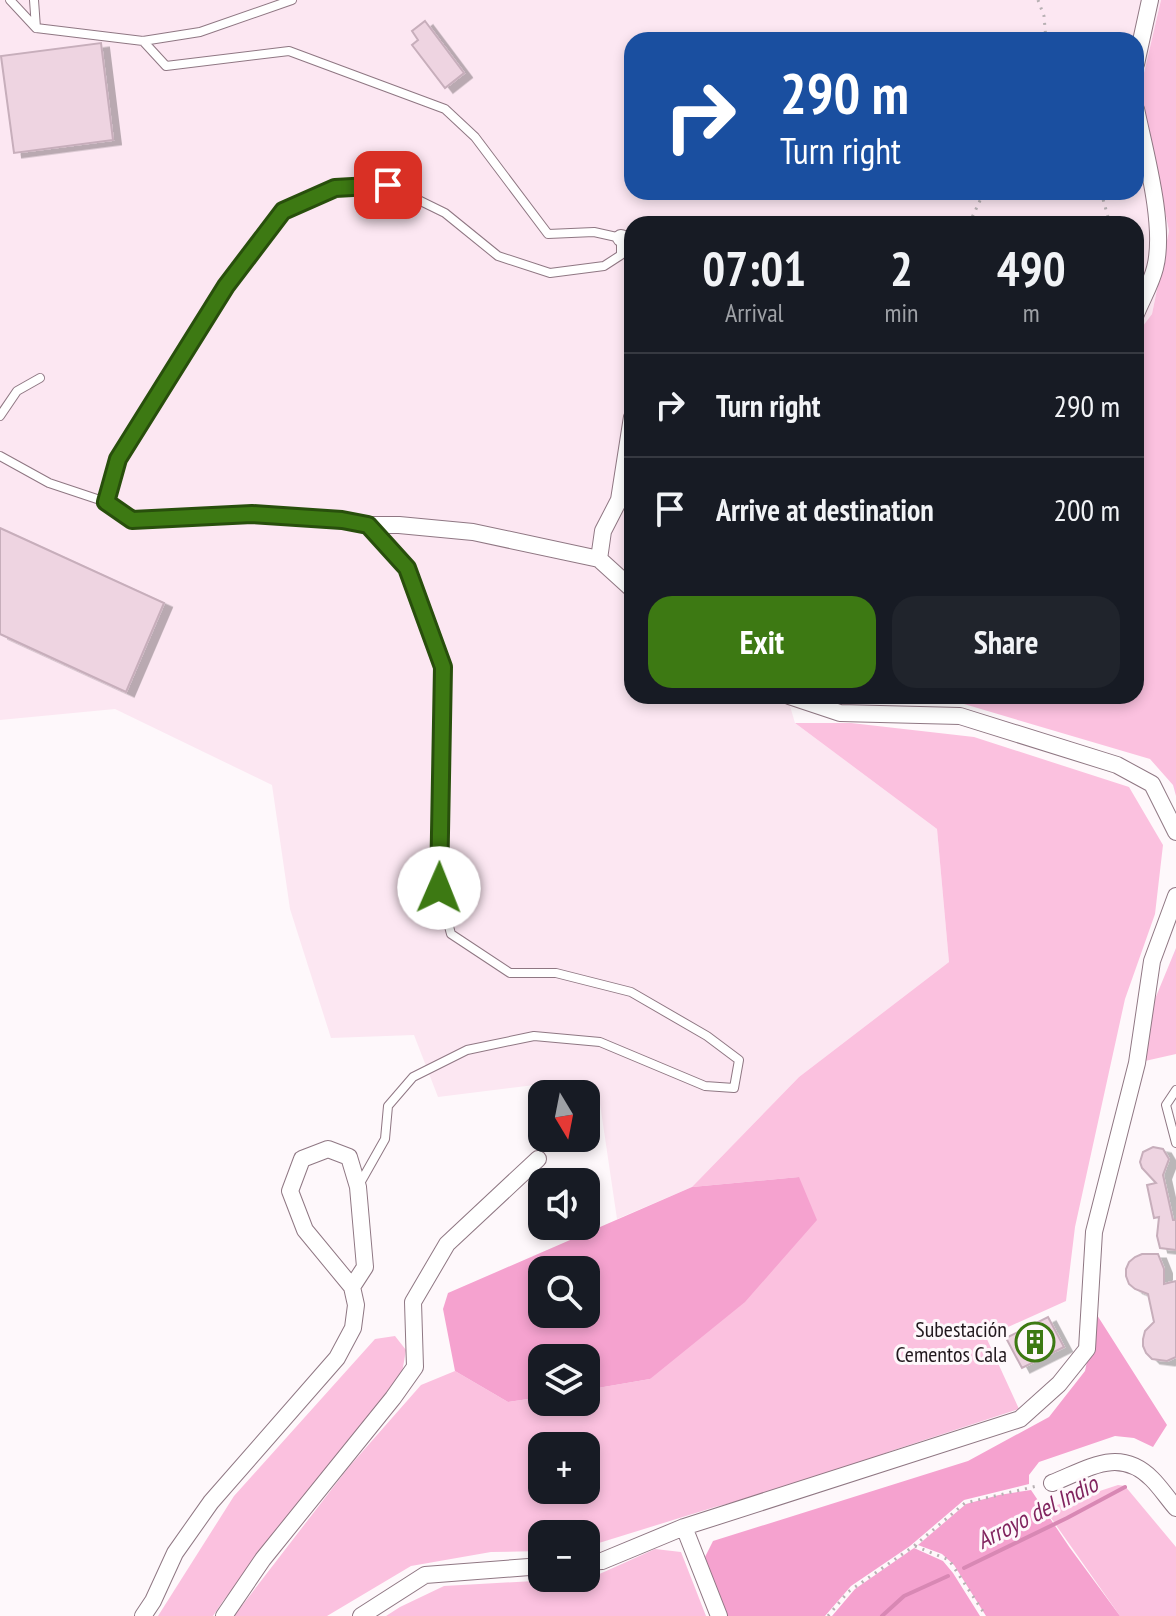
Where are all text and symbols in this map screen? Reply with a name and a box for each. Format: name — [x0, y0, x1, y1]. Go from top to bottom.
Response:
text: 290 m — [780, 57, 909, 129]
icon: right — [648, 64, 752, 168]
text: Turn right — [780, 127, 901, 174]
pin — [354, 151, 422, 219]
icon: arrive — [366, 163, 410, 207]
text: 07:01 — [702, 237, 806, 299]
text: 2 — [890, 237, 913, 299]
text: 490 — [997, 237, 1066, 299]
text: Arrival — [725, 296, 784, 329]
text: min — [884, 296, 918, 329]
text: m — [1023, 296, 1040, 329]
icon: right — [648, 383, 692, 427]
text: Turn right — [716, 386, 820, 425]
text: 290 m — [1054, 386, 1120, 425]
icon: arrive — [648, 487, 692, 531]
text: Arrive at destination — [716, 490, 934, 529]
text: 200 m — [1054, 490, 1120, 529]
button: Exit — [648, 596, 876, 688]
button: Share — [892, 596, 1120, 688]
position arrow — [397, 846, 481, 930]
north arrow — [528, 1080, 600, 1152]
map controls — [528, 1080, 600, 1592]
button: sound — [528, 1168, 600, 1240]
button: search — [528, 1256, 600, 1328]
place label: Subestación Cementos Cala — [895, 1315, 1007, 1368]
building icon: Subestación Cementos Cala — [1014, 1321, 1056, 1363]
button: layers — [528, 1344, 600, 1416]
button: + — [528, 1432, 600, 1504]
water label: Arroyo del Indio — [971, 1467, 1104, 1556]
button: − — [528, 1520, 600, 1592]

